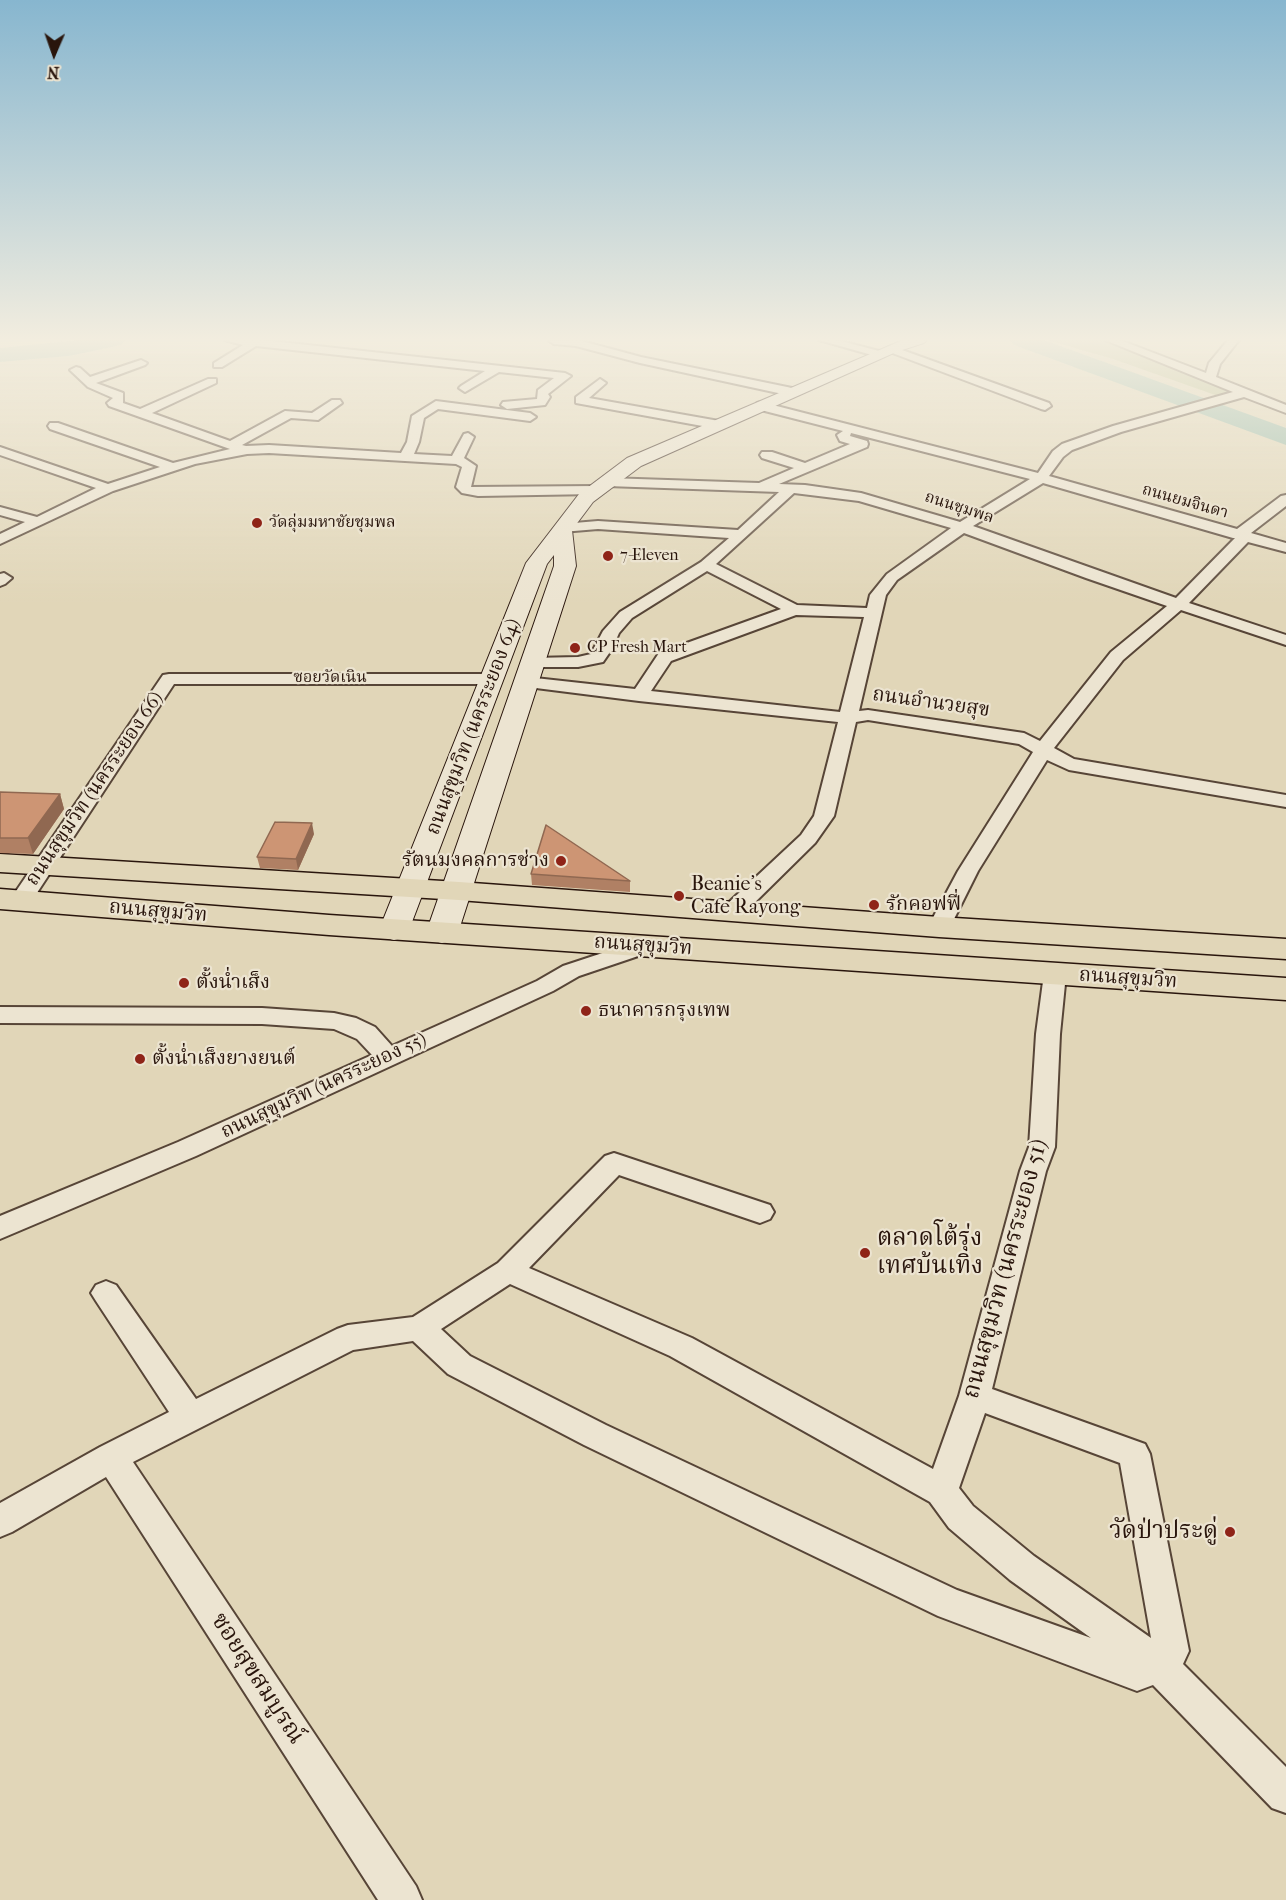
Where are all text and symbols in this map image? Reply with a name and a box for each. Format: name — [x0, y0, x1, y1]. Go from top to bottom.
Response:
north arrow — [24, 24, 84, 84]
text: N — [47, 63, 60, 82]
street label: ถนนยมจินดา — [1140, 481, 1230, 523]
street label: ถนนชุมพล — [922, 488, 996, 528]
place label: วัดลุ่มมหาชัยชุมพล — [269, 513, 396, 533]
marker: วัดลุ่มมหาชัยชุมพล — [250, 516, 264, 530]
place label: 7-Eleven — [620, 546, 679, 566]
marker: 7-Eleven — [601, 549, 615, 563]
street label: ถนนสุขุมวิท (นครระยอง 64) — [422, 615, 526, 839]
place label: CP Fresh Mart — [587, 638, 687, 658]
marker: CP Fresh Mart — [568, 641, 582, 655]
street label: ซอยวัดเนิน — [293, 668, 367, 688]
street label: ถนนอำนวยสุข — [871, 683, 991, 723]
street label: ถนนสุขุมวิท (นครระยอง 66) — [21, 687, 169, 891]
place label: รัตนมงคลการช่าง — [402, 849, 549, 873]
marker: รัตนมงคลการช่าง — [554, 854, 568, 868]
place label: Beanie's Cafe Rayong — [691, 873, 801, 920]
marker: Beanie's Cafe Rayong — [672, 889, 686, 903]
place label: รักคอฟฟี่ — [886, 893, 961, 917]
street label: ถนนสุขุมวิท — [108, 896, 208, 928]
marker: รักคอฟฟี่ — [867, 898, 881, 912]
street label: ถนนสุขุมวิท — [593, 931, 693, 961]
street label: ถนนสุขุมวิท — [1078, 964, 1178, 994]
place label: ตั้งน่ำเส็ง — [196, 971, 270, 995]
marker: ตั้งน่ำเส็ง — [177, 976, 191, 990]
place label: ธนาคารกรุงเทพ — [598, 999, 731, 1023]
marker: ธนาคารกรุงเทพ — [579, 1004, 593, 1018]
street label: ถนนสุขุมวิท (นครระยอง 55) — [217, 1028, 431, 1144]
place label: ตั้งน่ำเส็งยางยนต์ — [152, 1047, 296, 1071]
marker: ตั้งน่ำเส็งยางยนต์ — [133, 1052, 147, 1066]
street label: ถนนสุขุมวิท (นครระยอง 51) — [957, 1136, 1055, 1402]
place label: ตลาดโต้รุ่ง เทศบ้นเทิง — [877, 1225, 983, 1281]
marker: ตลาดโต้รุ่ง เทศบ้นเทิง — [858, 1246, 872, 1260]
place label: วัดป่าประดู่ — [1109, 1518, 1218, 1546]
marker: วัดป่าประดู่ — [1223, 1525, 1237, 1539]
street label: ซอยสุขสมบูรณ์ — [204, 1608, 310, 1750]

